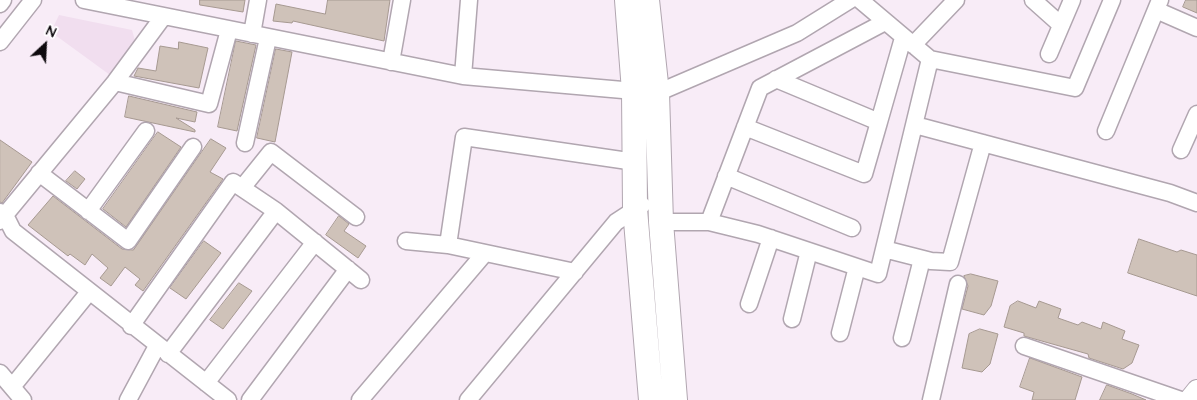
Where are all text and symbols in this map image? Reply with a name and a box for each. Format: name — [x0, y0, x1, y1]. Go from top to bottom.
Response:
north arrow — [20, 20, 70, 70]
text: N — [43, 21, 60, 42]

